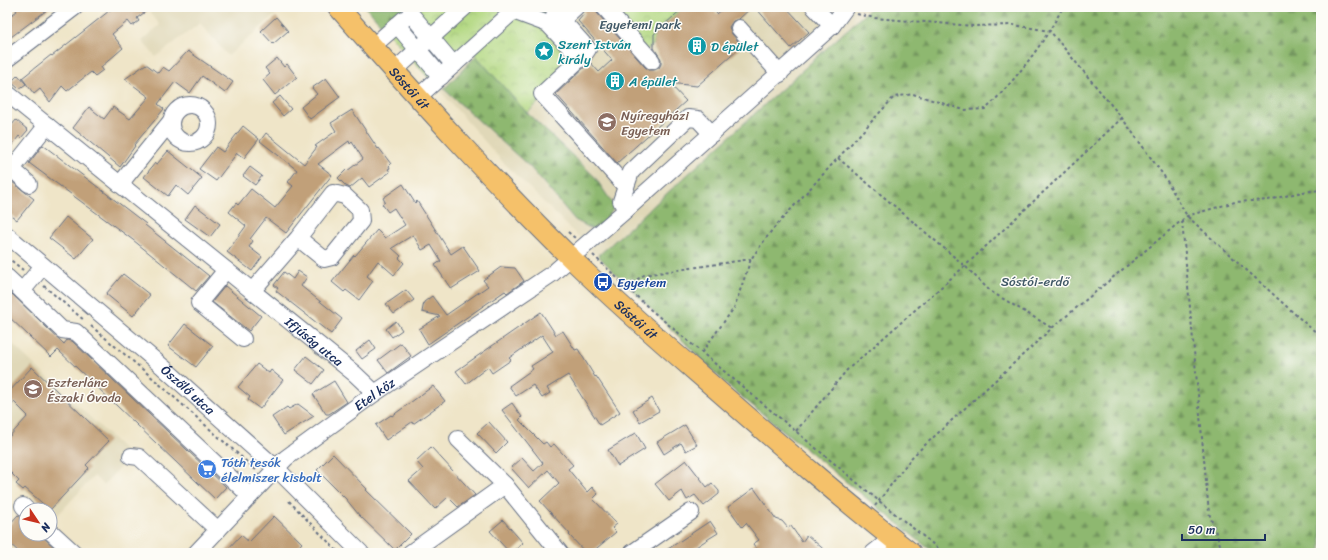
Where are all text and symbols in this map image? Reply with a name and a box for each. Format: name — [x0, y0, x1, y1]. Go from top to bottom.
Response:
park label: Egyetemi park — [599, 13, 681, 36]
place label: Szent István király — [558, 33, 631, 71]
building icon: D épület — [686, 35, 708, 57]
place label: D épület — [711, 35, 759, 58]
place icon: Szent István király — [533, 40, 555, 62]
street label: Sóstói út — [383, 61, 436, 116]
building icon: A épület — [604, 70, 626, 92]
place label: A épület — [628, 70, 678, 93]
place label: Nyíregyházi Egyetem — [621, 104, 689, 142]
school or university icon: Nyíregyházi Egyetem — [596, 111, 618, 133]
park label: Sóstói-erdő — [1001, 270, 1070, 293]
bus stop icon: Egyetem — [592, 271, 614, 293]
place label: Egyetem — [617, 271, 666, 294]
street label: Sóstói út — [609, 294, 664, 346]
street label: Ifjúság utca — [279, 310, 349, 373]
street label: Ószőlő utca — [155, 359, 221, 421]
place label: Eszterlánc Északi Óvoda — [47, 371, 122, 409]
street label: Etel köz — [349, 371, 401, 417]
school or university icon: Eszterlánc Északi Óvoda — [22, 378, 44, 400]
place label: Tóth tesók élelmiszer kisbolt — [221, 451, 322, 489]
supermarket icon: Tóth tesók élelmiszer kisbolt — [196, 458, 218, 480]
north arrow — [18, 502, 58, 542]
scale bar — [1182, 516, 1265, 542]
text: N — [36, 518, 56, 536]
text: 50 m — [1188, 519, 1215, 541]

